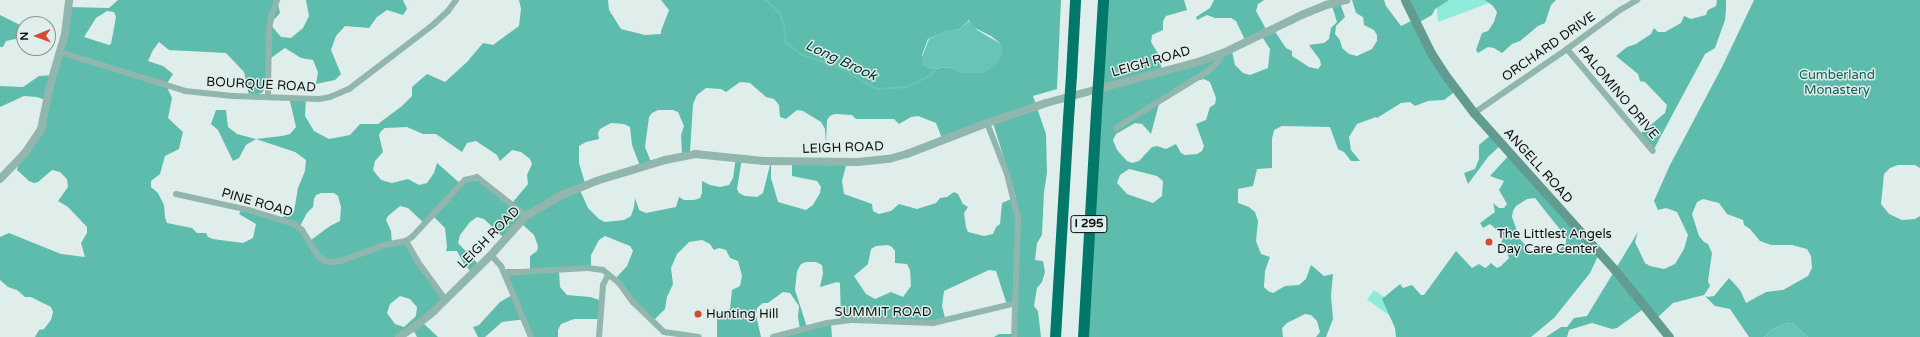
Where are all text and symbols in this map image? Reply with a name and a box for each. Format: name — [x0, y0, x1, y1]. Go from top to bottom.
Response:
street label: ORCHARD DRIVE — [1499, 9, 1599, 85]
north arrow — [16, 16, 56, 56]
text: N — [18, 32, 31, 41]
water label: Long Brook — [803, 37, 879, 85]
street label: LEIGH ROAD — [1110, 43, 1192, 81]
street label: PALOMINO DRIVE — [1575, 43, 1661, 143]
park label: Cumberland Monastery — [1799, 68, 1875, 99]
street label: BOURQUE ROAD — [206, 74, 316, 96]
street label: ANGELL ROAD — [1500, 125, 1576, 207]
street label: LEIGH ROAD — [802, 139, 884, 157]
street label: PINE ROAD — [219, 185, 295, 221]
street label: LEIGH ROAD — [455, 204, 523, 272]
road number: I 295 — [1070, 214, 1108, 234]
place label: The Littlest Angels Day Care Center — [1497, 227, 1612, 258]
marker: The Littlest Angels Day Care Center — [1484, 237, 1494, 247]
street label: SUMMIT ROAD — [834, 304, 932, 320]
place label: Hunting Hill — [706, 306, 778, 322]
marker: Hunting Hill — [693, 309, 703, 319]

